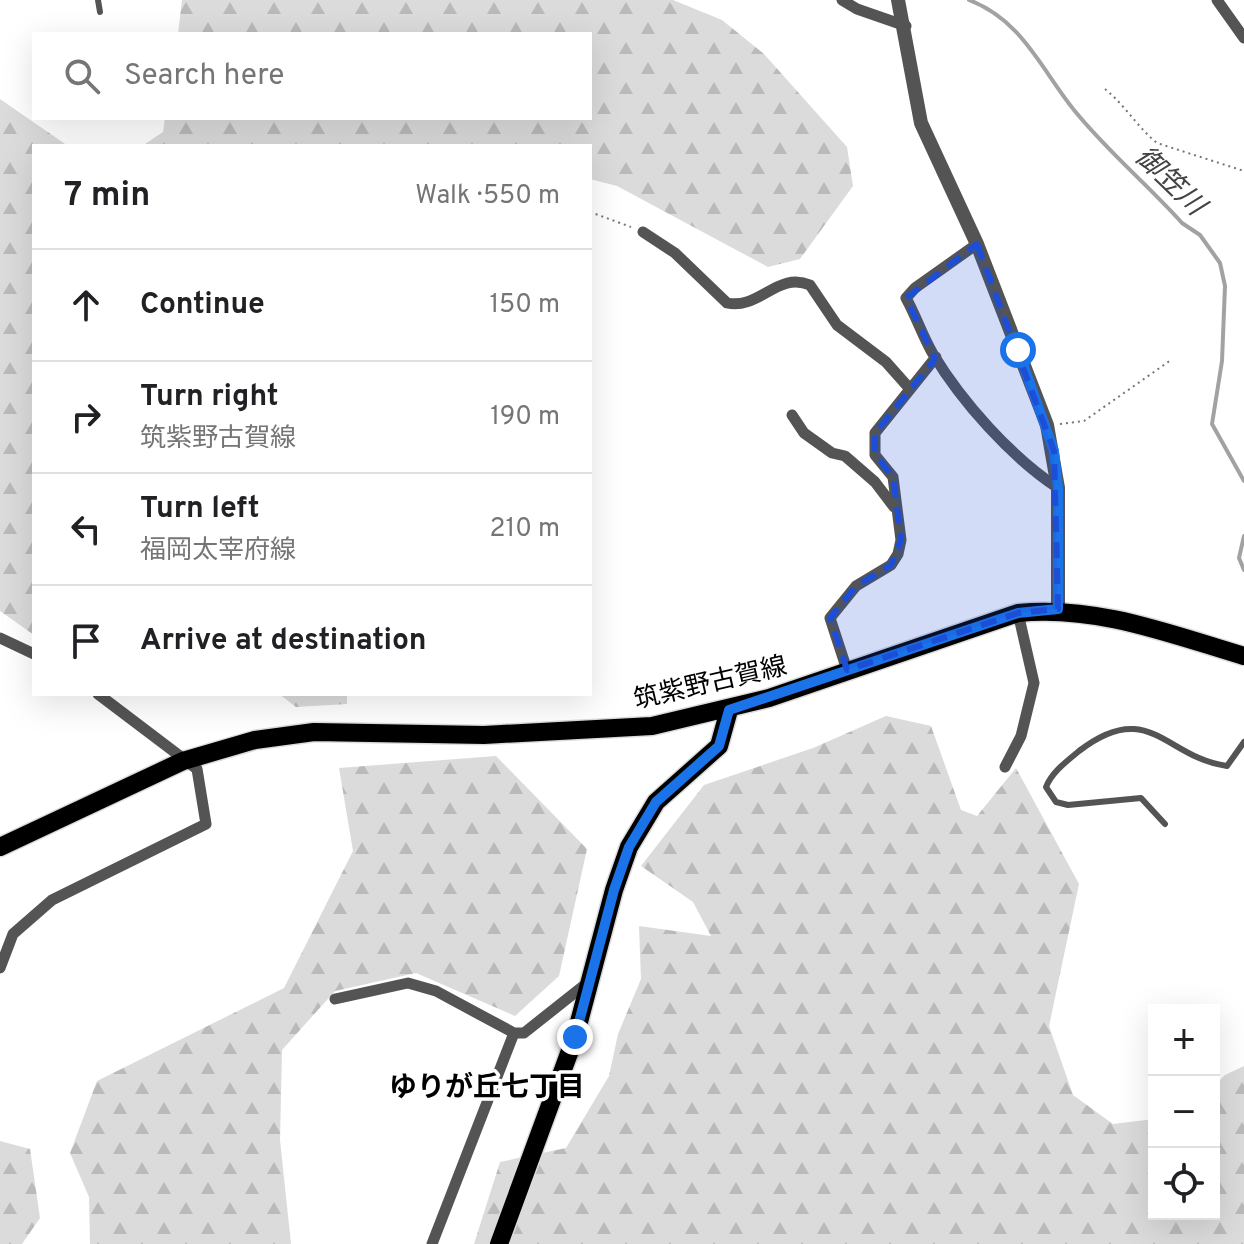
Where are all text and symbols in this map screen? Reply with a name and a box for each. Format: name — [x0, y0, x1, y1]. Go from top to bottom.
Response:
search box — [32, 32, 592, 120]
icon: search — [60, 54, 104, 98]
text: Search here — [124, 58, 284, 95]
water label: 御笠川 — [1126, 140, 1214, 226]
text: 7 min — [64, 175, 150, 218]
text: Walk · 550 m — [415, 180, 560, 213]
icon: ahead — [64, 283, 108, 327]
text: Continue — [140, 287, 265, 324]
text: 150 m — [489, 289, 560, 322]
route start — [1000, 332, 1036, 368]
text: Turn right — [140, 379, 278, 416]
icon: right — [64, 395, 108, 439]
text: 190 m — [490, 401, 560, 434]
text: 筑紫野古賀線 — [140, 423, 296, 456]
text: Turn left — [140, 491, 260, 528]
icon: left — [64, 507, 108, 551]
text: 210 m — [490, 513, 560, 546]
text: 福岡太宰府線 — [140, 535, 296, 568]
icon: arrive — [64, 619, 108, 663]
text: Arrive at destination — [140, 623, 426, 660]
street label: 筑紫野古賀線 — [631, 651, 790, 718]
map controls — [1148, 1004, 1220, 1220]
button: + — [1148, 1004, 1220, 1076]
route end — [557, 1019, 593, 1055]
district label: ゆりが丘七丁目 — [389, 1071, 585, 1107]
button: − — [1148, 1076, 1220, 1148]
button: locate — [1148, 1148, 1220, 1220]

